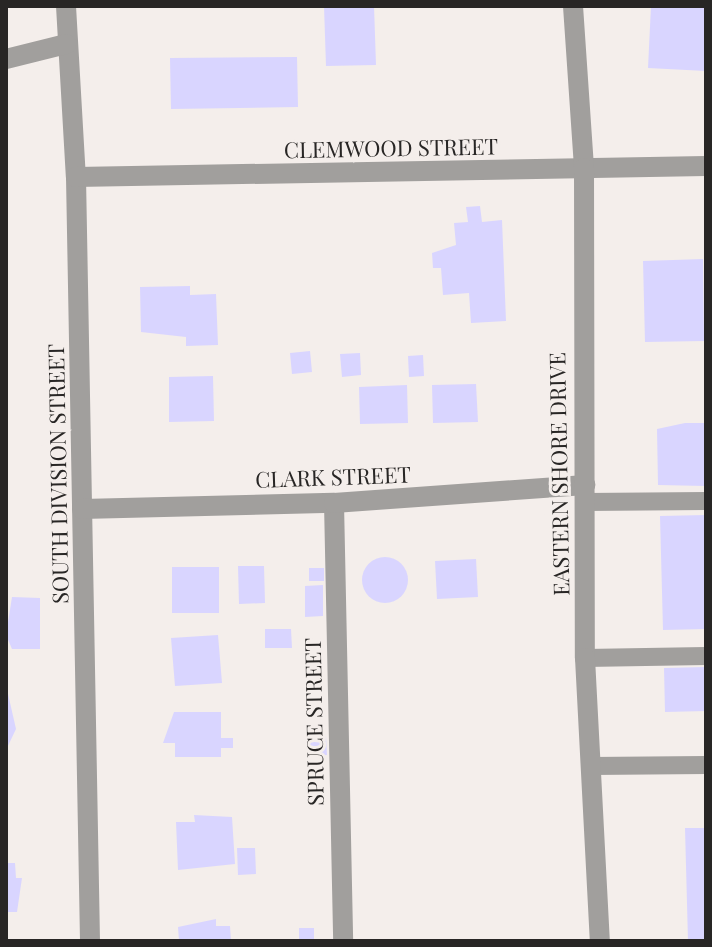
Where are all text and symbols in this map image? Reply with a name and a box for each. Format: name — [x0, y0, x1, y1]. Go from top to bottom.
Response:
street label: CLEMWOOD STREET — [284, 133, 498, 163]
street label: SOUTH DIVISION STREET — [43, 344, 73, 604]
street label: EASTERN SHORE DRIVE — [544, 352, 574, 596]
street label: CLARK STREET — [255, 461, 411, 493]
street label: SPRUCE STREET — [299, 638, 329, 806]

